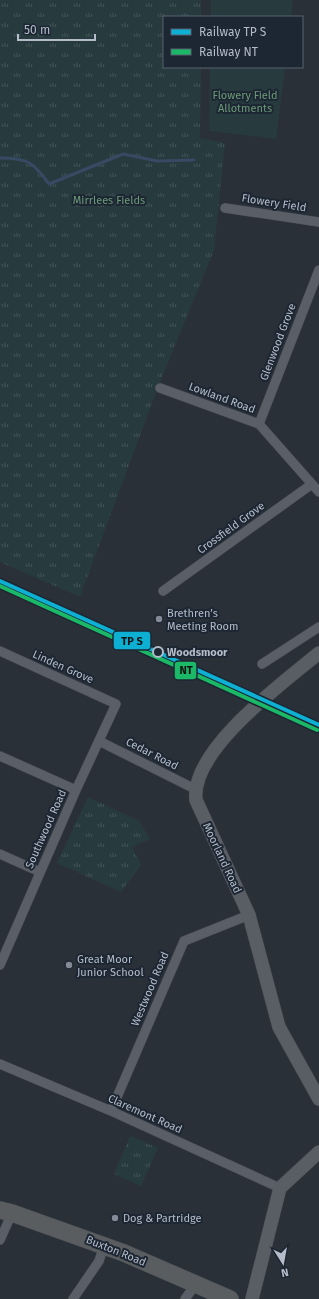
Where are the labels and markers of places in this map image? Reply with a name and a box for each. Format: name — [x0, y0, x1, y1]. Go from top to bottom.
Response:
place label: Brethren’s Meeting Room — [167, 607, 238, 633]
marker: Brethren’s Meeting Room — [154, 614, 164, 624]
marker: Woodsmoor — [152, 646, 164, 658]
place label: Woodsmoor — [167, 646, 228, 659]
place label: Great Moor Junior School — [77, 953, 144, 979]
marker: Great Moor Junior School — [64, 960, 74, 970]
place label: Dog & Partridge — [123, 1212, 202, 1225]
marker: Dog & Partridge — [110, 1213, 120, 1223]

